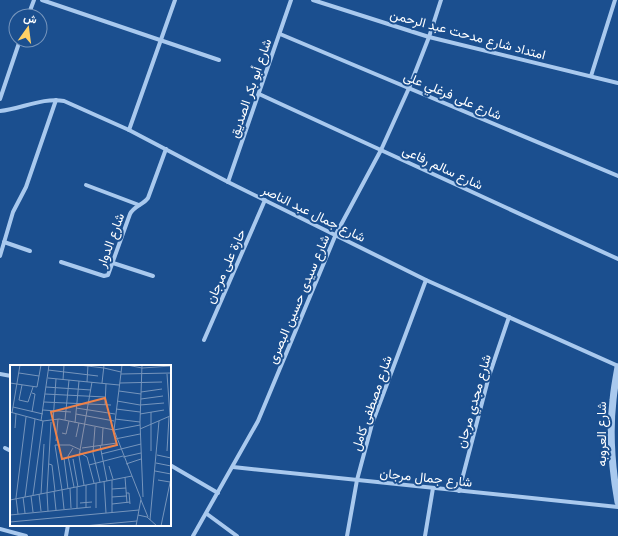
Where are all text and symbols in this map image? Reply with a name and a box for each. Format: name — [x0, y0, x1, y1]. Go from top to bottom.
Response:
street label: امتداد شارع مدحت عبد الرحمن — [388, 6, 547, 64]
north arrow — [8, 8, 48, 48]
text: ش — [22, 10, 39, 27]
street label: شارع أبو بكر الصديق — [226, 36, 276, 140]
street label: شارع على فرغلي على — [400, 67, 504, 126]
street label: شارع سالم رفاعى — [399, 141, 486, 194]
street label: شارع جمال عبد الناصر — [258, 181, 368, 247]
street label: شارع الدوار — [92, 211, 129, 271]
street label: حارة على مرجان — [201, 226, 250, 306]
street label: شارع سيدى حسين البصرى — [264, 232, 334, 367]
street label: شارع مجدي مرجان — [452, 352, 497, 451]
street label: شارع مصطفى كامل — [347, 353, 397, 453]
inset map — [10, 365, 171, 526]
street label: شارع العروبه — [593, 401, 611, 467]
street label: شارع جمال مرجان — [379, 464, 473, 492]

